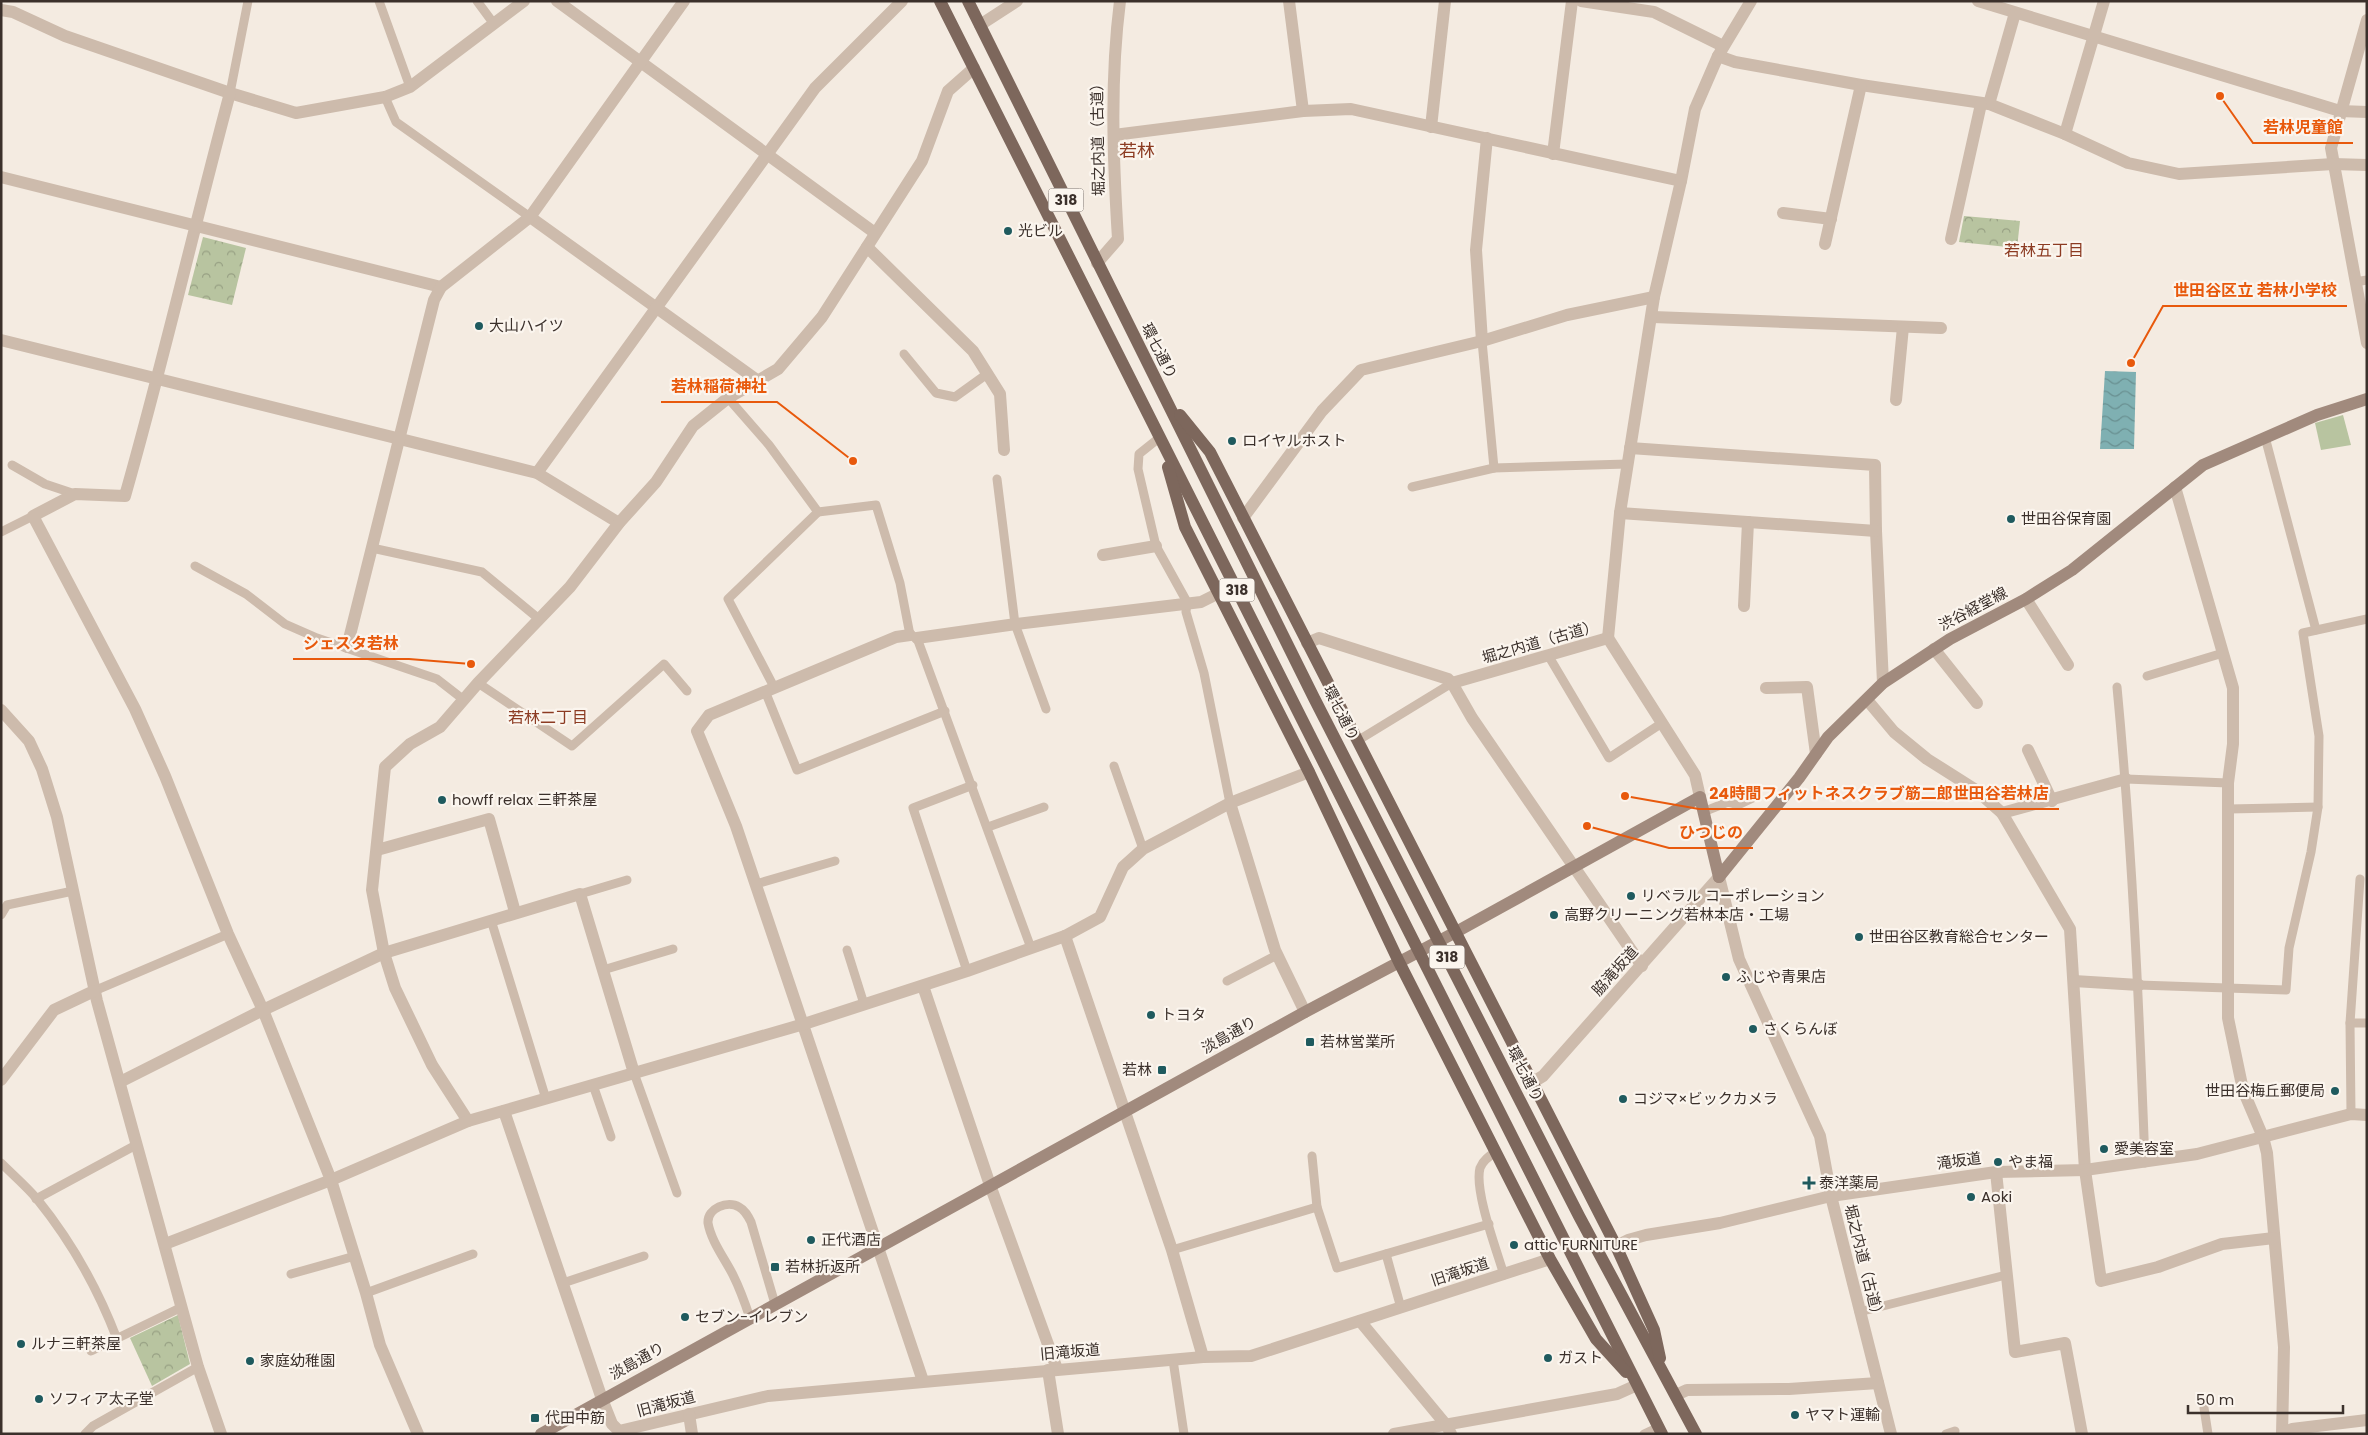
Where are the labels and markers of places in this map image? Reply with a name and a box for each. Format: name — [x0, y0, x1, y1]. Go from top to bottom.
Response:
callout: 若林児童館 — [2253, 112, 2353, 143]
place label: 光ビル — [1018, 220, 1063, 241]
marker: 光ビル — [1002, 225, 1014, 237]
callout: 世田谷区立 若林小学校 — [2163, 275, 2347, 306]
place label: 大山ハイツ — [489, 315, 564, 336]
marker: 大山ハイツ — [473, 320, 485, 332]
callout: 若林稲荷神社 — [661, 371, 777, 402]
place label: ロイヤルホスト — [1242, 430, 1347, 451]
marker: ロイヤルホスト — [1226, 435, 1238, 447]
place label: 世田谷保育園 — [2021, 508, 2111, 529]
marker: 世田谷保育園 — [2005, 513, 2017, 525]
callout: シェスタ若林 — [293, 628, 409, 659]
callout: 24時間フィットネスクラブ筋二郎世田谷若林店 — [1699, 778, 2059, 809]
place label: howff relax 三軒茶屋 — [452, 789, 597, 810]
marker: howff relax 三軒茶屋 — [436, 794, 448, 806]
callout: ひつじの — [1669, 817, 1753, 848]
place label: リベラル コーポレーション — [1641, 885, 1825, 906]
marker: リベラル コーポレーション — [1625, 890, 1637, 902]
place label: 高野クリーニング若林本店・工場 — [1564, 904, 1789, 925]
marker: 高野クリーニング若林本店・工場 — [1548, 909, 1560, 921]
place label: 世田谷区教育総合センター — [1869, 926, 2049, 947]
marker: 世田谷区教育総合センター — [1853, 931, 1865, 943]
place label: ふじや青果店 — [1736, 966, 1826, 987]
marker: ふじや青果店 — [1720, 971, 1732, 983]
place label: トヨタ — [1161, 1004, 1206, 1025]
marker: トヨタ — [1145, 1009, 1157, 1021]
place label: さくらんぼ — [1763, 1018, 1838, 1039]
marker: さくらんぼ — [1747, 1023, 1759, 1035]
place label: 若林営業所 — [1320, 1031, 1395, 1052]
marker: 若林営業所 — [1304, 1036, 1316, 1048]
place label: 若林 — [1122, 1059, 1152, 1080]
marker: 若林 — [1156, 1064, 1168, 1076]
place label: 世田谷梅丘郵便局 — [2205, 1080, 2325, 1101]
marker: 世田谷梅丘郵便局 — [2329, 1085, 2341, 1097]
place label: コジマ×ビックカメラ — [1633, 1088, 1778, 1109]
marker: コジマ×ビックカメラ — [1617, 1093, 1629, 1105]
place label: 愛美容室 — [2114, 1138, 2174, 1159]
marker: 愛美容室 — [2098, 1143, 2110, 1155]
place label: やま福 — [2008, 1151, 2053, 1172]
marker: やま福 — [1992, 1156, 2004, 1168]
place label: 泰洋薬局 — [1819, 1172, 1879, 1193]
marker: 泰洋薬局 — [1803, 1177, 1815, 1189]
place label: Aoki — [1981, 1186, 2012, 1207]
marker: Aoki — [1965, 1191, 1977, 1203]
place label: 正代酒店 — [821, 1229, 881, 1250]
marker: 正代酒店 — [805, 1234, 817, 1246]
place label: attic FURNITURE — [1524, 1234, 1638, 1255]
marker: attic FURNITURE — [1508, 1239, 1520, 1251]
place label: 若林折返所 — [785, 1256, 860, 1277]
marker: 若林折返所 — [769, 1261, 781, 1273]
place label: セブン-イレブン — [695, 1306, 808, 1327]
marker: セブン-イレブン — [679, 1311, 691, 1323]
place label: ルナ三軒茶屋 — [31, 1333, 121, 1354]
marker: ルナ三軒茶屋 — [15, 1338, 27, 1350]
place label: ガスト — [1558, 1347, 1603, 1368]
place label: 家庭幼稚園 — [260, 1350, 335, 1371]
marker: ガスト — [1542, 1352, 1554, 1364]
marker: 家庭幼稚園 — [244, 1355, 256, 1367]
place label: ソフィア太子堂 — [49, 1388, 154, 1409]
marker: ソフィア太子堂 — [33, 1393, 45, 1405]
place label: ヤマト運輸 — [1805, 1404, 1880, 1425]
place label: 代田中筋 — [545, 1407, 605, 1428]
marker: ヤマト運輸 — [1789, 1409, 1801, 1421]
marker: 代田中筋 — [529, 1412, 541, 1424]

